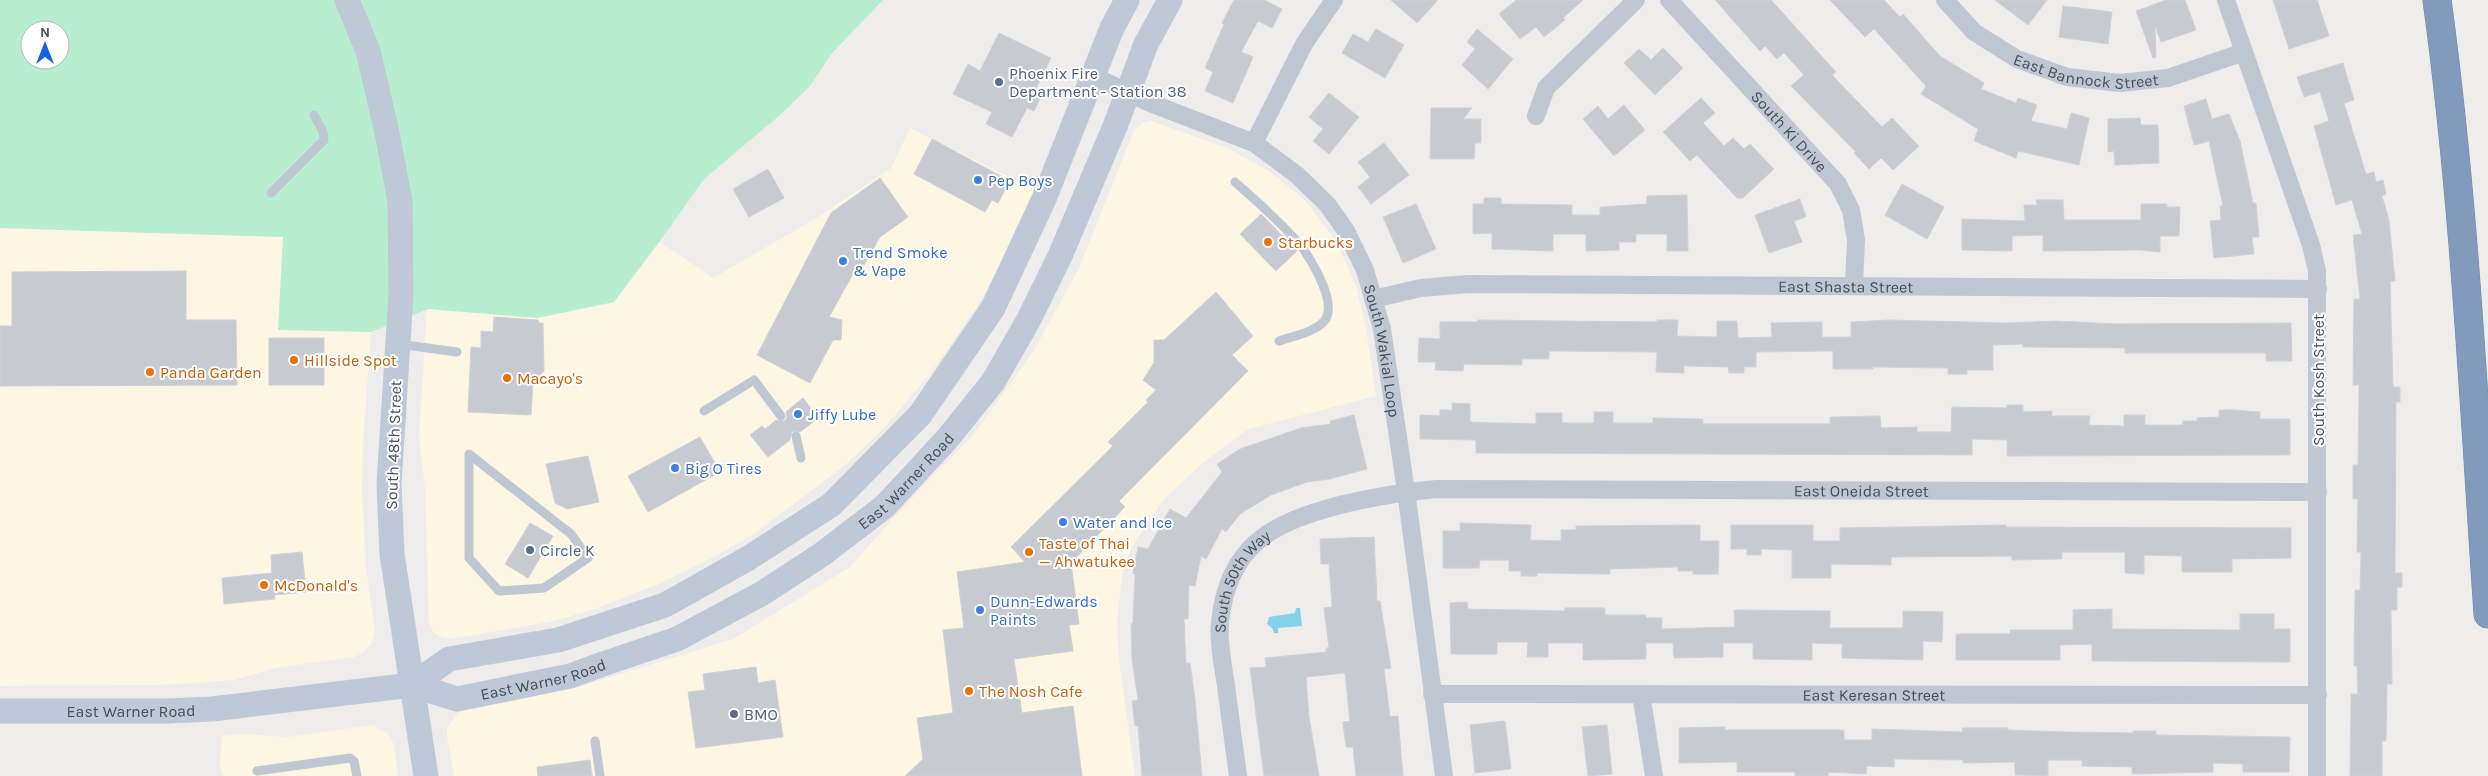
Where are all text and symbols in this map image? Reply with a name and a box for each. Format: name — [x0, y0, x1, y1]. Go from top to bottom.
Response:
north arrow — [20, 20, 70, 70]
text: N — [40, 24, 50, 41]
street label: East Bannock Street — [2011, 50, 2159, 93]
place label: Phoenix Fire Department - Station 38 — [1009, 64, 1187, 101]
marker: Phoenix Fire Department - Station 38 — [993, 76, 1005, 88]
street label: South Ki Drive — [1747, 87, 1831, 176]
place label: Pep Boys — [988, 171, 1053, 190]
marker: Pep Boys — [972, 174, 984, 186]
place label: Starbucks — [1278, 233, 1353, 252]
marker: Starbucks — [1262, 236, 1274, 248]
place label: Trend Smoke & Vape — [853, 243, 947, 280]
marker: Trend Smoke & Vape — [837, 255, 849, 267]
street label: East Shasta Street — [1778, 277, 1913, 297]
street label: South Wakial Loop — [1360, 282, 1404, 419]
street label: South Kosh Street — [2309, 314, 2328, 446]
place label: Hillside Spot — [304, 351, 397, 370]
marker: Hillside Spot — [288, 354, 300, 366]
place label: Panda Garden — [160, 363, 262, 382]
marker: Panda Garden — [144, 366, 156, 378]
place label: Macayo's — [517, 369, 583, 388]
marker: Macayo's — [501, 372, 513, 384]
street label: South 48th Street — [382, 380, 405, 510]
place label: Jiffy Lube — [808, 405, 876, 424]
marker: Jiffy Lube — [792, 408, 804, 420]
street label: East Warner Road — [854, 429, 958, 533]
place label: Big O Tires — [685, 459, 762, 478]
marker: Big O Tires — [669, 462, 681, 474]
street label: East Oneida Street — [1794, 481, 1929, 501]
place label: Water and Ice — [1073, 513, 1172, 532]
marker: Water and Ice — [1057, 516, 1069, 528]
street label: South 50th Way — [1210, 526, 1274, 633]
place label: Taste of Thai — Ahwatukee — [1039, 534, 1135, 571]
place label: Circle K — [540, 541, 595, 560]
marker: Circle K — [524, 544, 536, 556]
marker: Taste of Thai — Ahwatukee — [1023, 546, 1035, 558]
place label: McDonald's — [274, 576, 358, 595]
marker: McDonald's — [258, 579, 270, 591]
place label: Dunn-Edwards Paints — [990, 592, 1098, 629]
marker: Dunn-Edwards Paints — [974, 604, 986, 616]
street label: East Warner Road — [479, 655, 609, 704]
place label: The Nosh Cafe — [979, 682, 1083, 701]
marker: The Nosh Cafe — [963, 685, 975, 697]
street label: East Keresan Street — [1803, 685, 1945, 705]
street label: East Warner Road — [67, 701, 196, 721]
place label: BMO — [744, 705, 778, 724]
marker: BMO — [728, 708, 740, 720]

